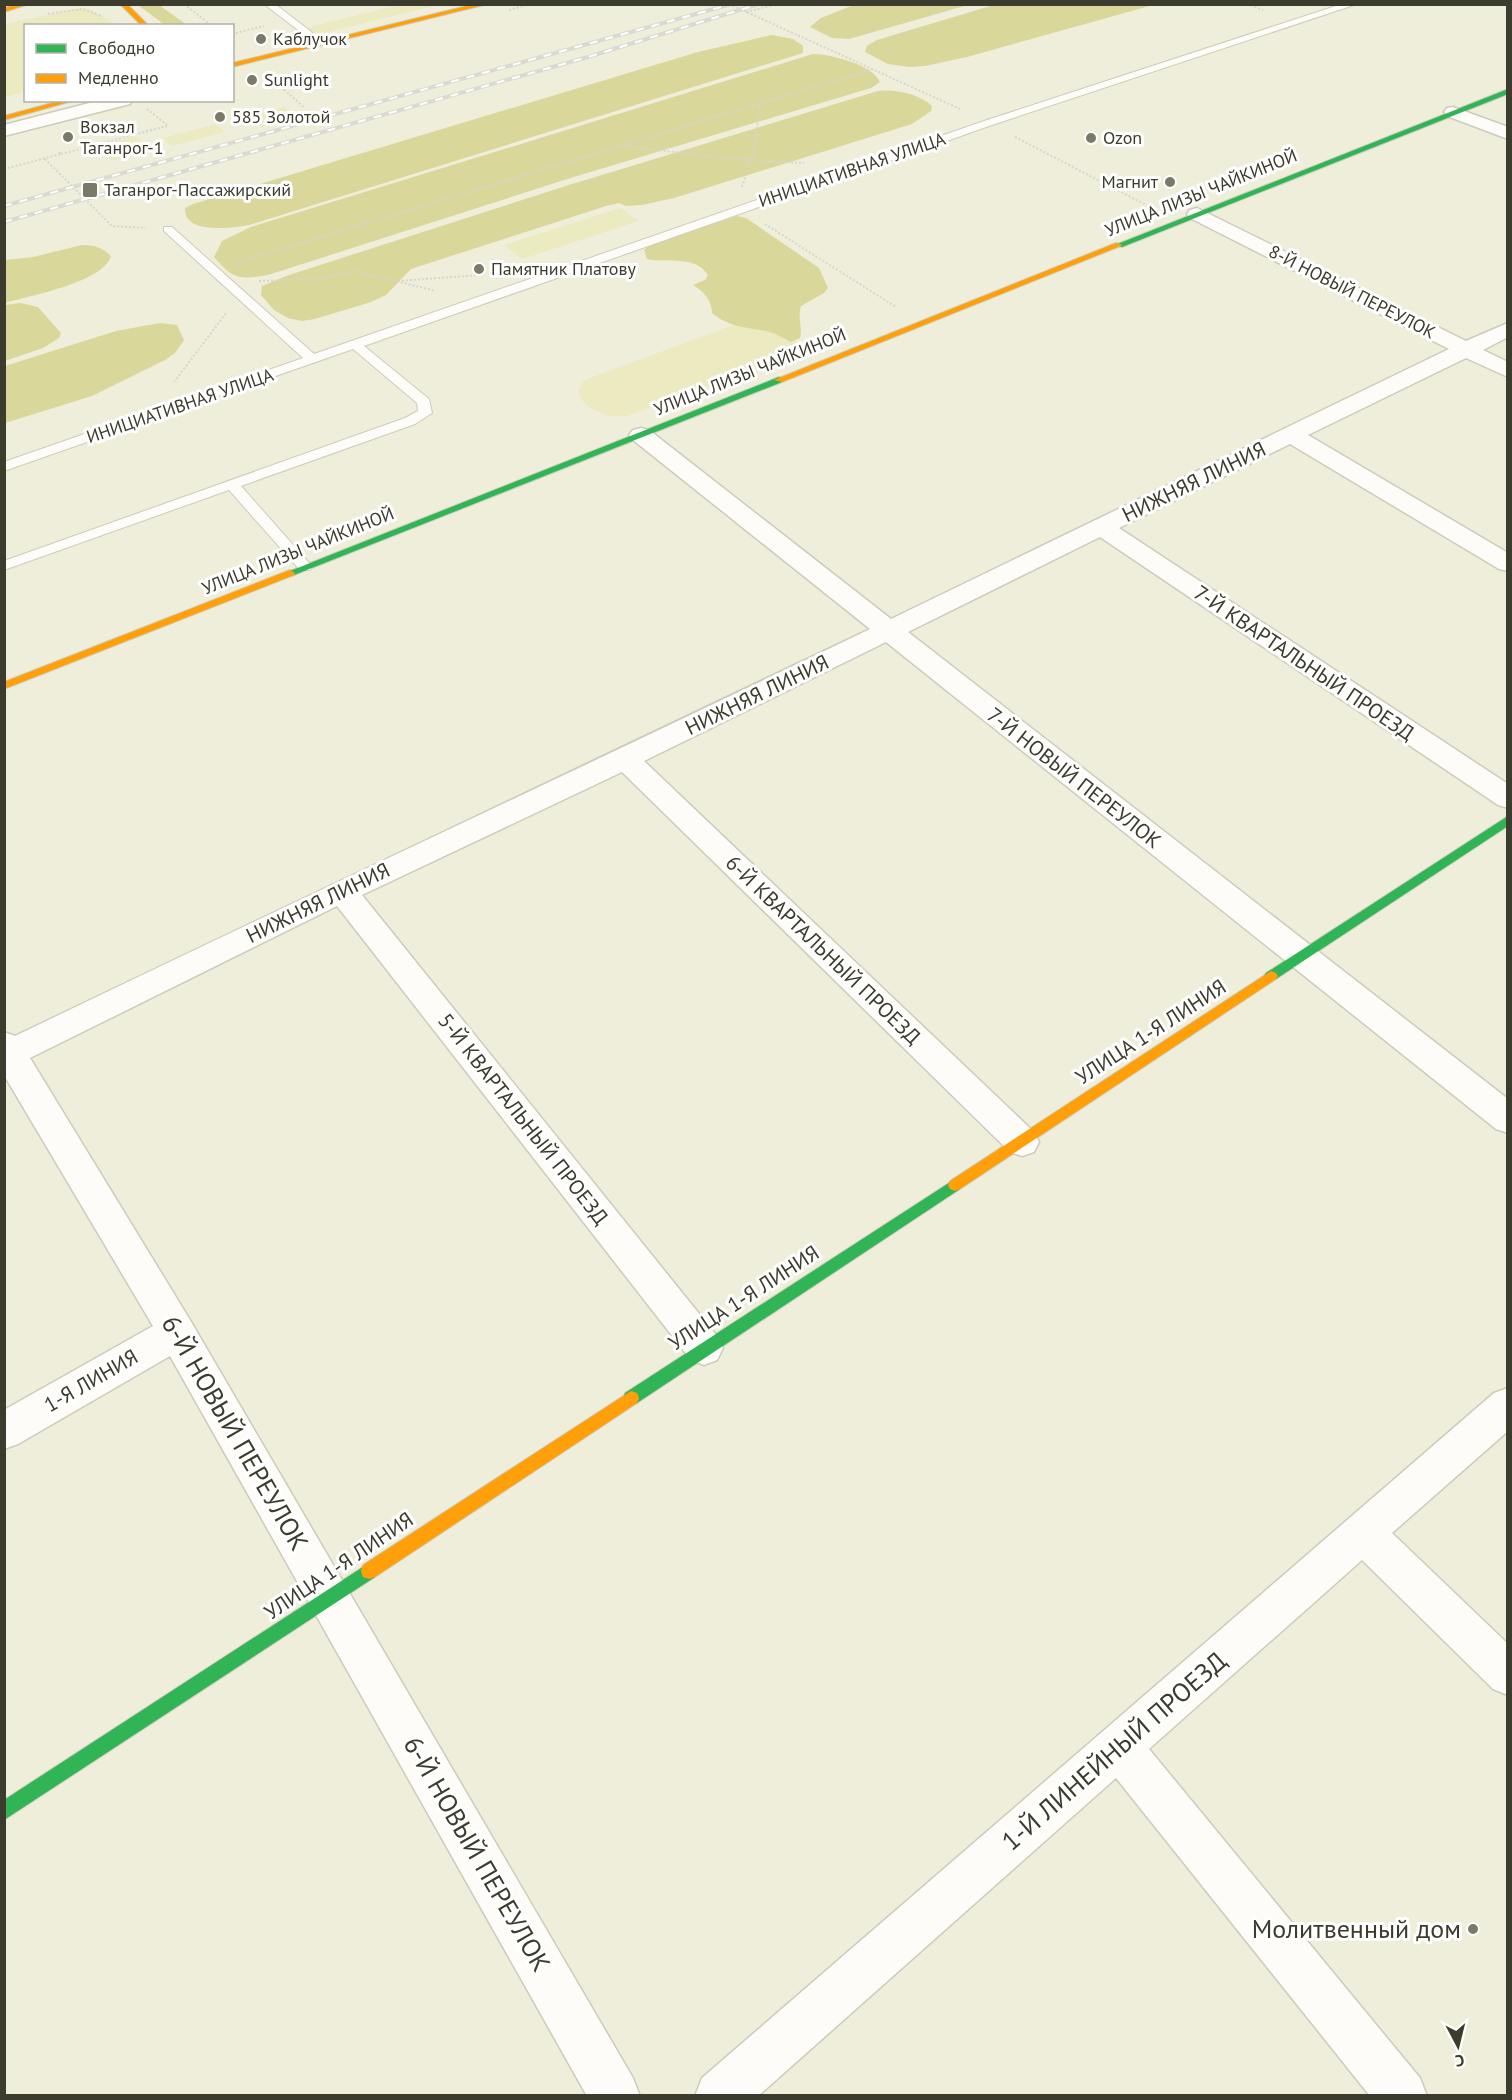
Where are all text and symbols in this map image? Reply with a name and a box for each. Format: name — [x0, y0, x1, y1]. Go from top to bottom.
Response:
legend — [24, 24, 234, 102]
place label: Каблучок — [273, 27, 347, 50]
marker: Каблучок — [254, 32, 268, 46]
text: Свободно — [78, 36, 155, 59]
text: Медленно — [78, 66, 159, 89]
place label: Sunlight — [264, 68, 329, 91]
marker: Sunlight — [245, 73, 259, 87]
place label: 585 Золотой — [232, 105, 330, 128]
marker: 585 Золотой — [213, 110, 227, 124]
place label: Вокзал Таганрог-1 — [80, 115, 164, 159]
place label: Ozon — [1103, 126, 1142, 149]
street label: ИНИЦИАТИВНАЯ УЛИЦА — [755, 127, 949, 212]
marker: Вокзал Таганрог-1 — [61, 130, 75, 144]
marker: Ozon — [1084, 131, 1098, 145]
street label: УЛИЦА ЛИЗЫ ЧАЙКИНОЙ — [1101, 143, 1300, 242]
place label: Магнит — [1101, 170, 1159, 193]
marker: Магнит — [1163, 175, 1177, 189]
place label: Таганрог-Пассажирский — [104, 178, 291, 201]
marker: Таганрог-Пассажирский — [81, 181, 99, 199]
street label: 8-Й НОВЫЙ ПЕРЕУЛОК — [1265, 239, 1440, 344]
place label: Памятник Платову — [491, 257, 636, 280]
marker: Памятник Платову — [472, 262, 486, 276]
street label: УЛИЦА ЛИЗЫ ЧАЙКИНОЙ — [650, 322, 849, 421]
street label: ИНИЦИАТИВНАЯ УЛИЦА — [83, 363, 277, 448]
street label: НИЖНЯЯ ЛИНИЯ — [1118, 435, 1270, 528]
street label: УЛИЦА ЛИЗЫ ЧАЙКИНОЙ — [198, 501, 397, 600]
street label: 7-Й КВАРТАЛЬНЫЙ ПРОЕЗД — [1189, 579, 1420, 746]
street label: НИЖНЯЯ ЛИНИЯ — [681, 648, 833, 741]
street label: 7-Й НОВЫЙ ПЕРЕУЛОК — [982, 701, 1167, 854]
street label: 6-Й КВАРТАЛЬНЫЙ ПРОЕЗД — [720, 849, 927, 1050]
street label: НИЖНЯЯ ЛИНИЯ — [242, 856, 394, 949]
street label: УЛИЦА 1-Я ЛИНИЯ — [1070, 973, 1231, 1090]
street label: 5-Й КВАРТАЛЬНЫЙ ПРОЕЗД — [432, 1007, 614, 1230]
street label: УЛИЦА 1-Я ЛИНИЯ — [663, 1239, 824, 1356]
street label: 6-Й НОВЫЙ ПЕРЕУЛОК — [155, 1309, 316, 1556]
street label: 1-Я ЛИНИЯ — [39, 1343, 143, 1418]
street label: УЛИЦА 1-Я ЛИНИЯ — [259, 1506, 418, 1625]
street label: 1-Й ЛИНЕЙНЫЙ ПРОЕЗД — [994, 1644, 1233, 1857]
street label: 6-Й НОВЫЙ ПЕРЕУЛОК — [397, 1730, 558, 1977]
place label: Молитвенный дом — [1252, 1912, 1461, 1945]
marker: Молитвенный дом — [1466, 1922, 1480, 1936]
north arrow — [1428, 2016, 1488, 2076]
text: С — [1454, 2050, 1465, 2071]

